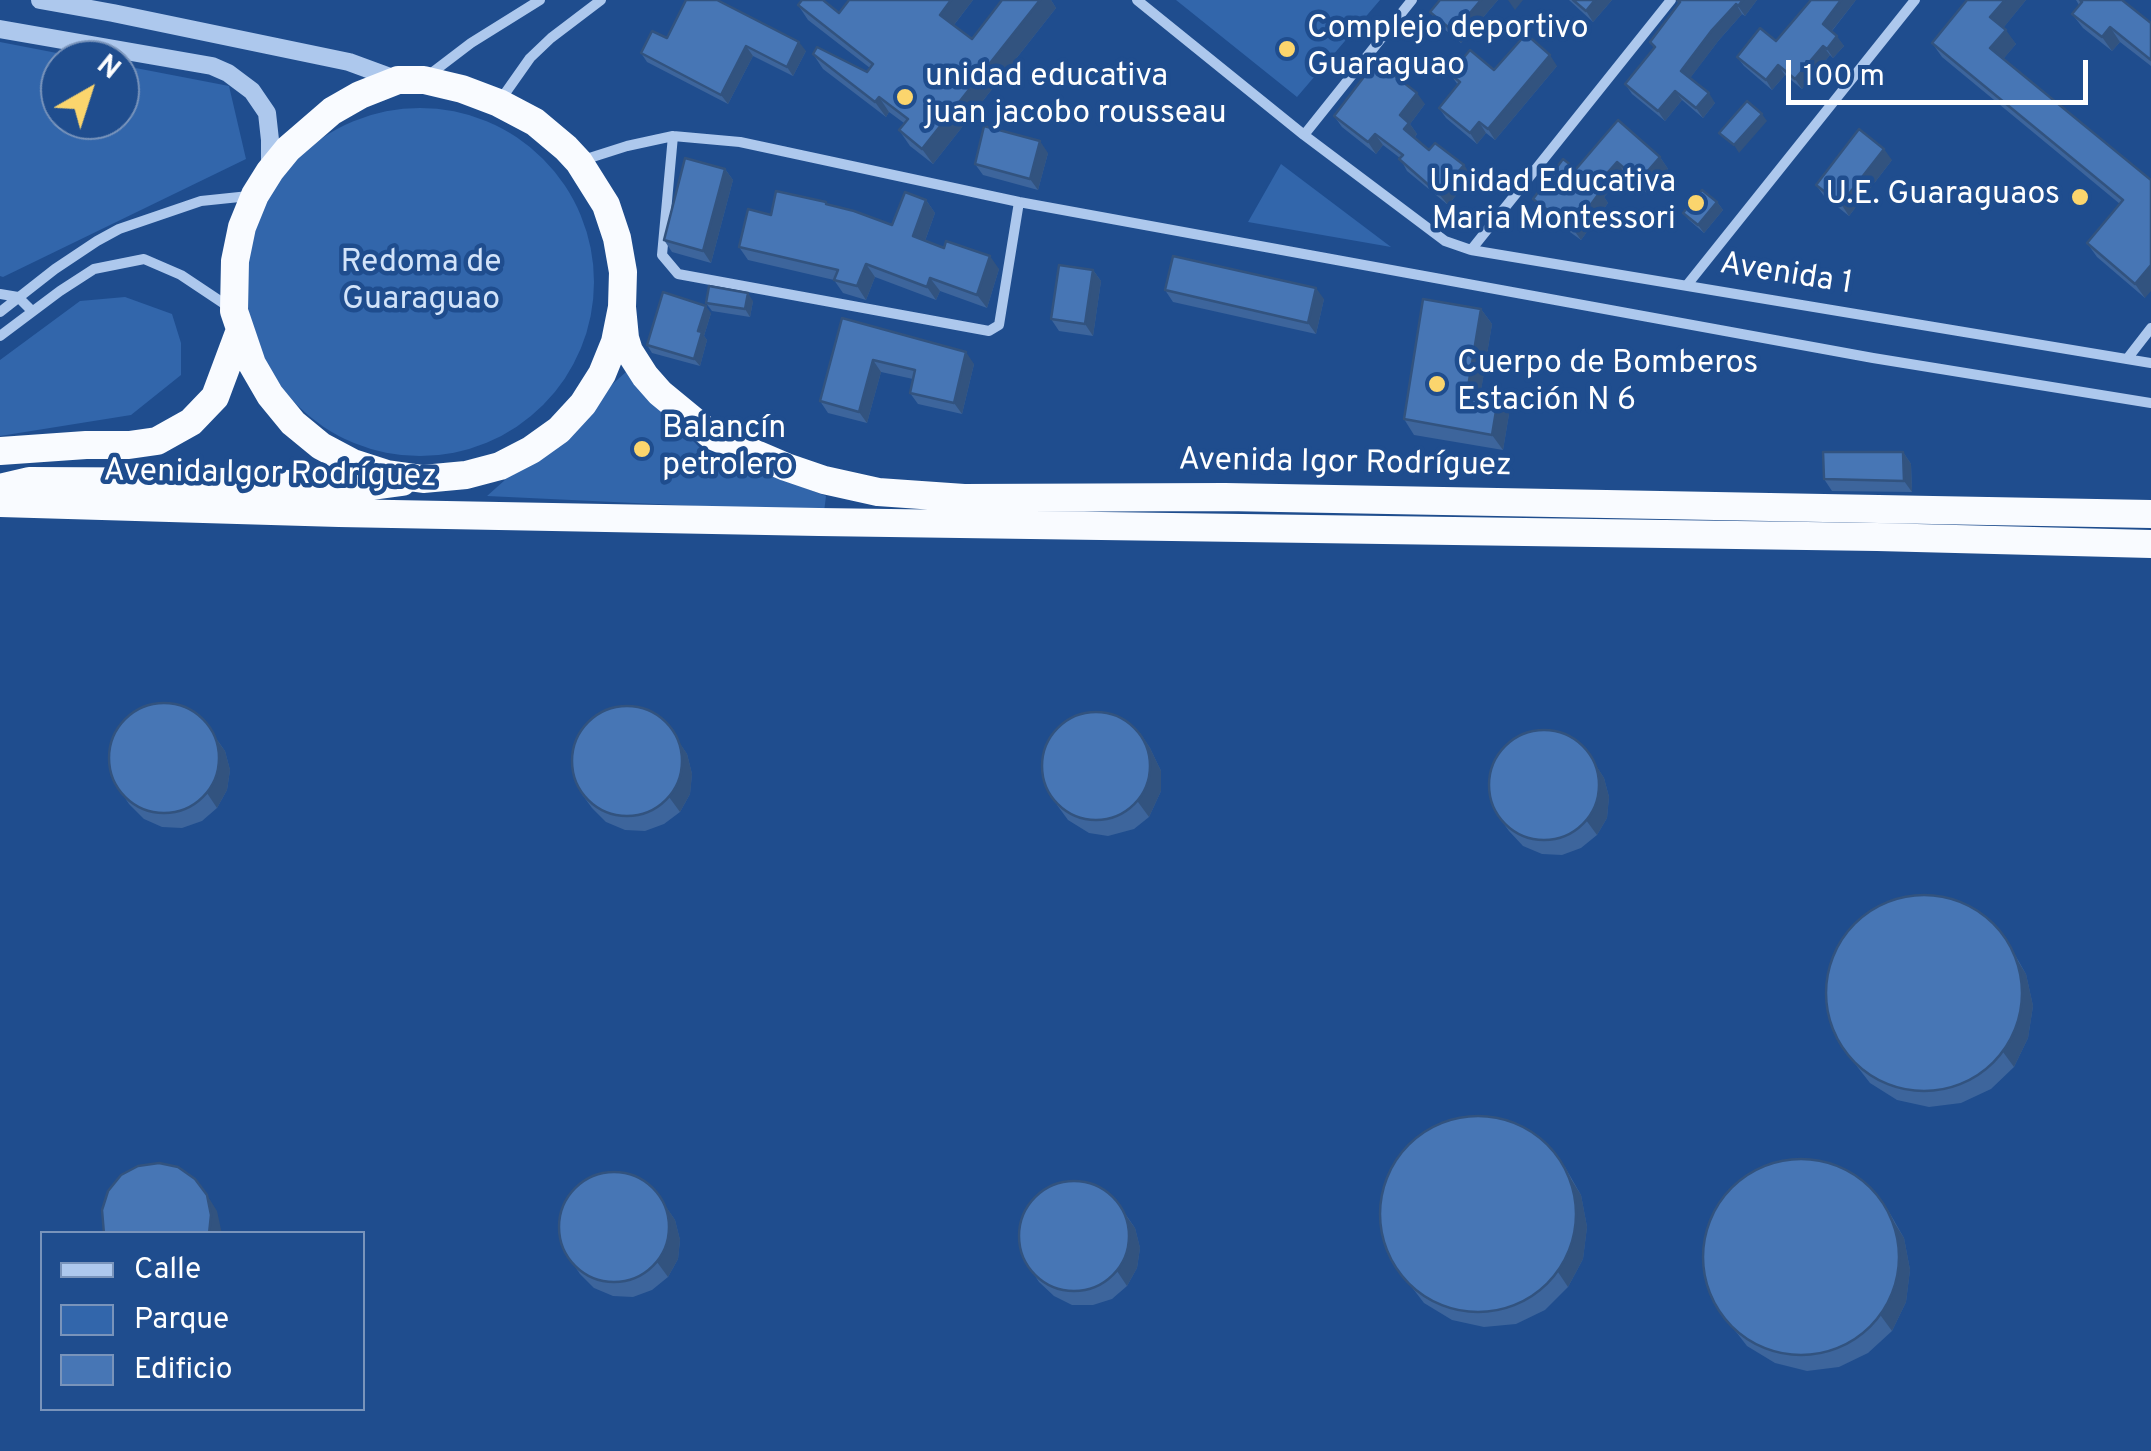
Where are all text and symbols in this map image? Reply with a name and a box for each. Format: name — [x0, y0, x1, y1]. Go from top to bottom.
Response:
place label: Complejo deportivo Guaraguao — [1307, 12, 1589, 87]
marker: Complejo deportivo Guaraguao — [1276, 38, 1298, 60]
north arrow — [40, 40, 140, 140]
scale bar — [1791, 40, 2094, 102]
text: N — [88, 48, 127, 89]
text: 100 m — [1803, 59, 1885, 96]
place label: unidad educativa juan jacobo rousseau — [925, 60, 1227, 135]
marker: unidad educativa juan jacobo rousseau — [894, 86, 916, 108]
place label: Unidad Educativa Maria Montessori — [1429, 166, 1676, 241]
place label: U.E. Guaraguaos — [1825, 178, 2060, 216]
marker: U.E. Guaraguaos — [2069, 186, 2091, 208]
marker: Unidad Educativa Maria Montessori — [1685, 192, 1707, 214]
park label: Redoma de Guaraguao — [341, 246, 501, 321]
street label: Avenida 1 — [1717, 247, 1855, 305]
place label: Cuerpo de Bomberos Estación N 6 — [1457, 347, 1758, 422]
marker: Cuerpo de Bomberos Estación N 6 — [1426, 373, 1448, 395]
place label: Balancín petrolero — [662, 412, 793, 487]
marker: Balancín petrolero — [631, 438, 653, 460]
street label: Avenida Igor Rodríguez — [1178, 443, 1512, 487]
street label: Avenida Igor Rodríguez — [103, 454, 437, 498]
legend — [40, 1231, 365, 1411]
text: Calle — [134, 1252, 201, 1289]
text: Parque — [134, 1302, 229, 1339]
text: Edificio — [134, 1352, 232, 1389]

